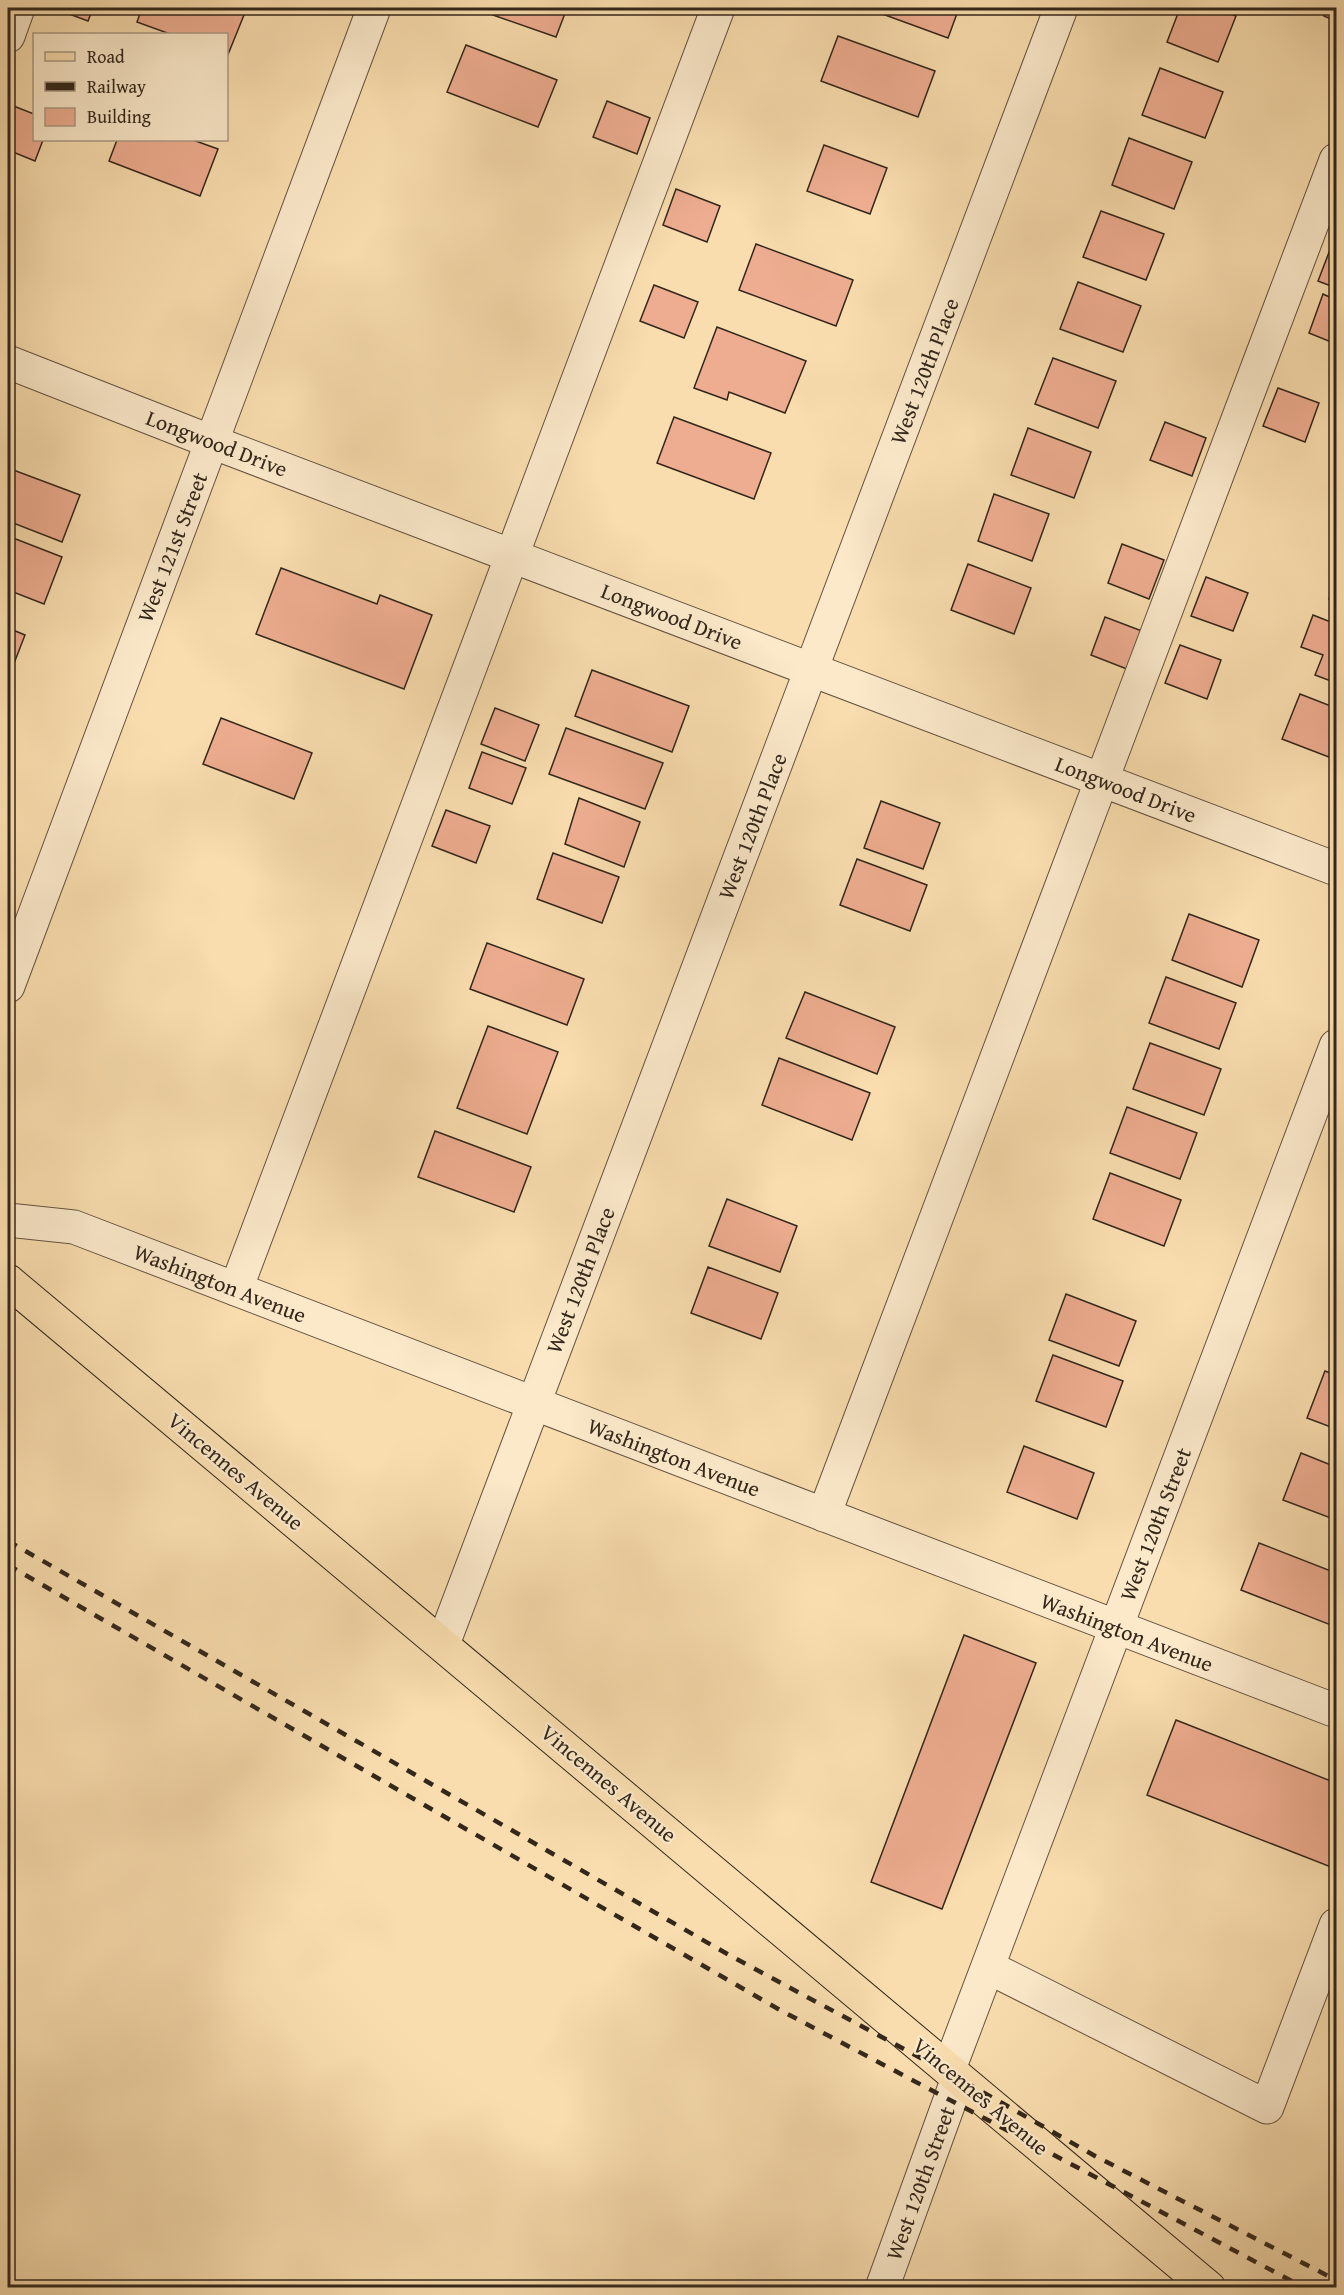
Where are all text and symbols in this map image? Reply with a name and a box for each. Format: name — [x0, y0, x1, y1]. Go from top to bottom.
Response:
legend — [33, 33, 228, 141]
text: Road — [87, 43, 125, 70]
text: Railway — [87, 73, 146, 100]
text: Building — [87, 103, 151, 130]
street label: West 120th Place — [881, 293, 967, 449]
street label: Longwood Drive — [142, 401, 292, 485]
street label: West 121st Street — [129, 467, 215, 627]
street label: Longwood Drive — [597, 574, 747, 658]
street label: Longwood Drive — [1051, 747, 1201, 831]
street label: West 120th Place — [709, 748, 795, 904]
street label: West 120th Place — [537, 1202, 623, 1358]
street label: Washington Avenue — [129, 1235, 311, 1331]
street label: Vincennes Avenue — [161, 1404, 311, 1538]
street label: Washington Avenue — [583, 1409, 765, 1505]
street label: West 120th Street — [1111, 1442, 1199, 1605]
street label: Washington Avenue — [1036, 1584, 1218, 1680]
street label: Vincennes Avenue — [534, 1716, 684, 1850]
street label: Vincennes Avenue — [906, 2029, 1056, 2163]
street label: West 120th Street — [877, 2101, 963, 2265]

